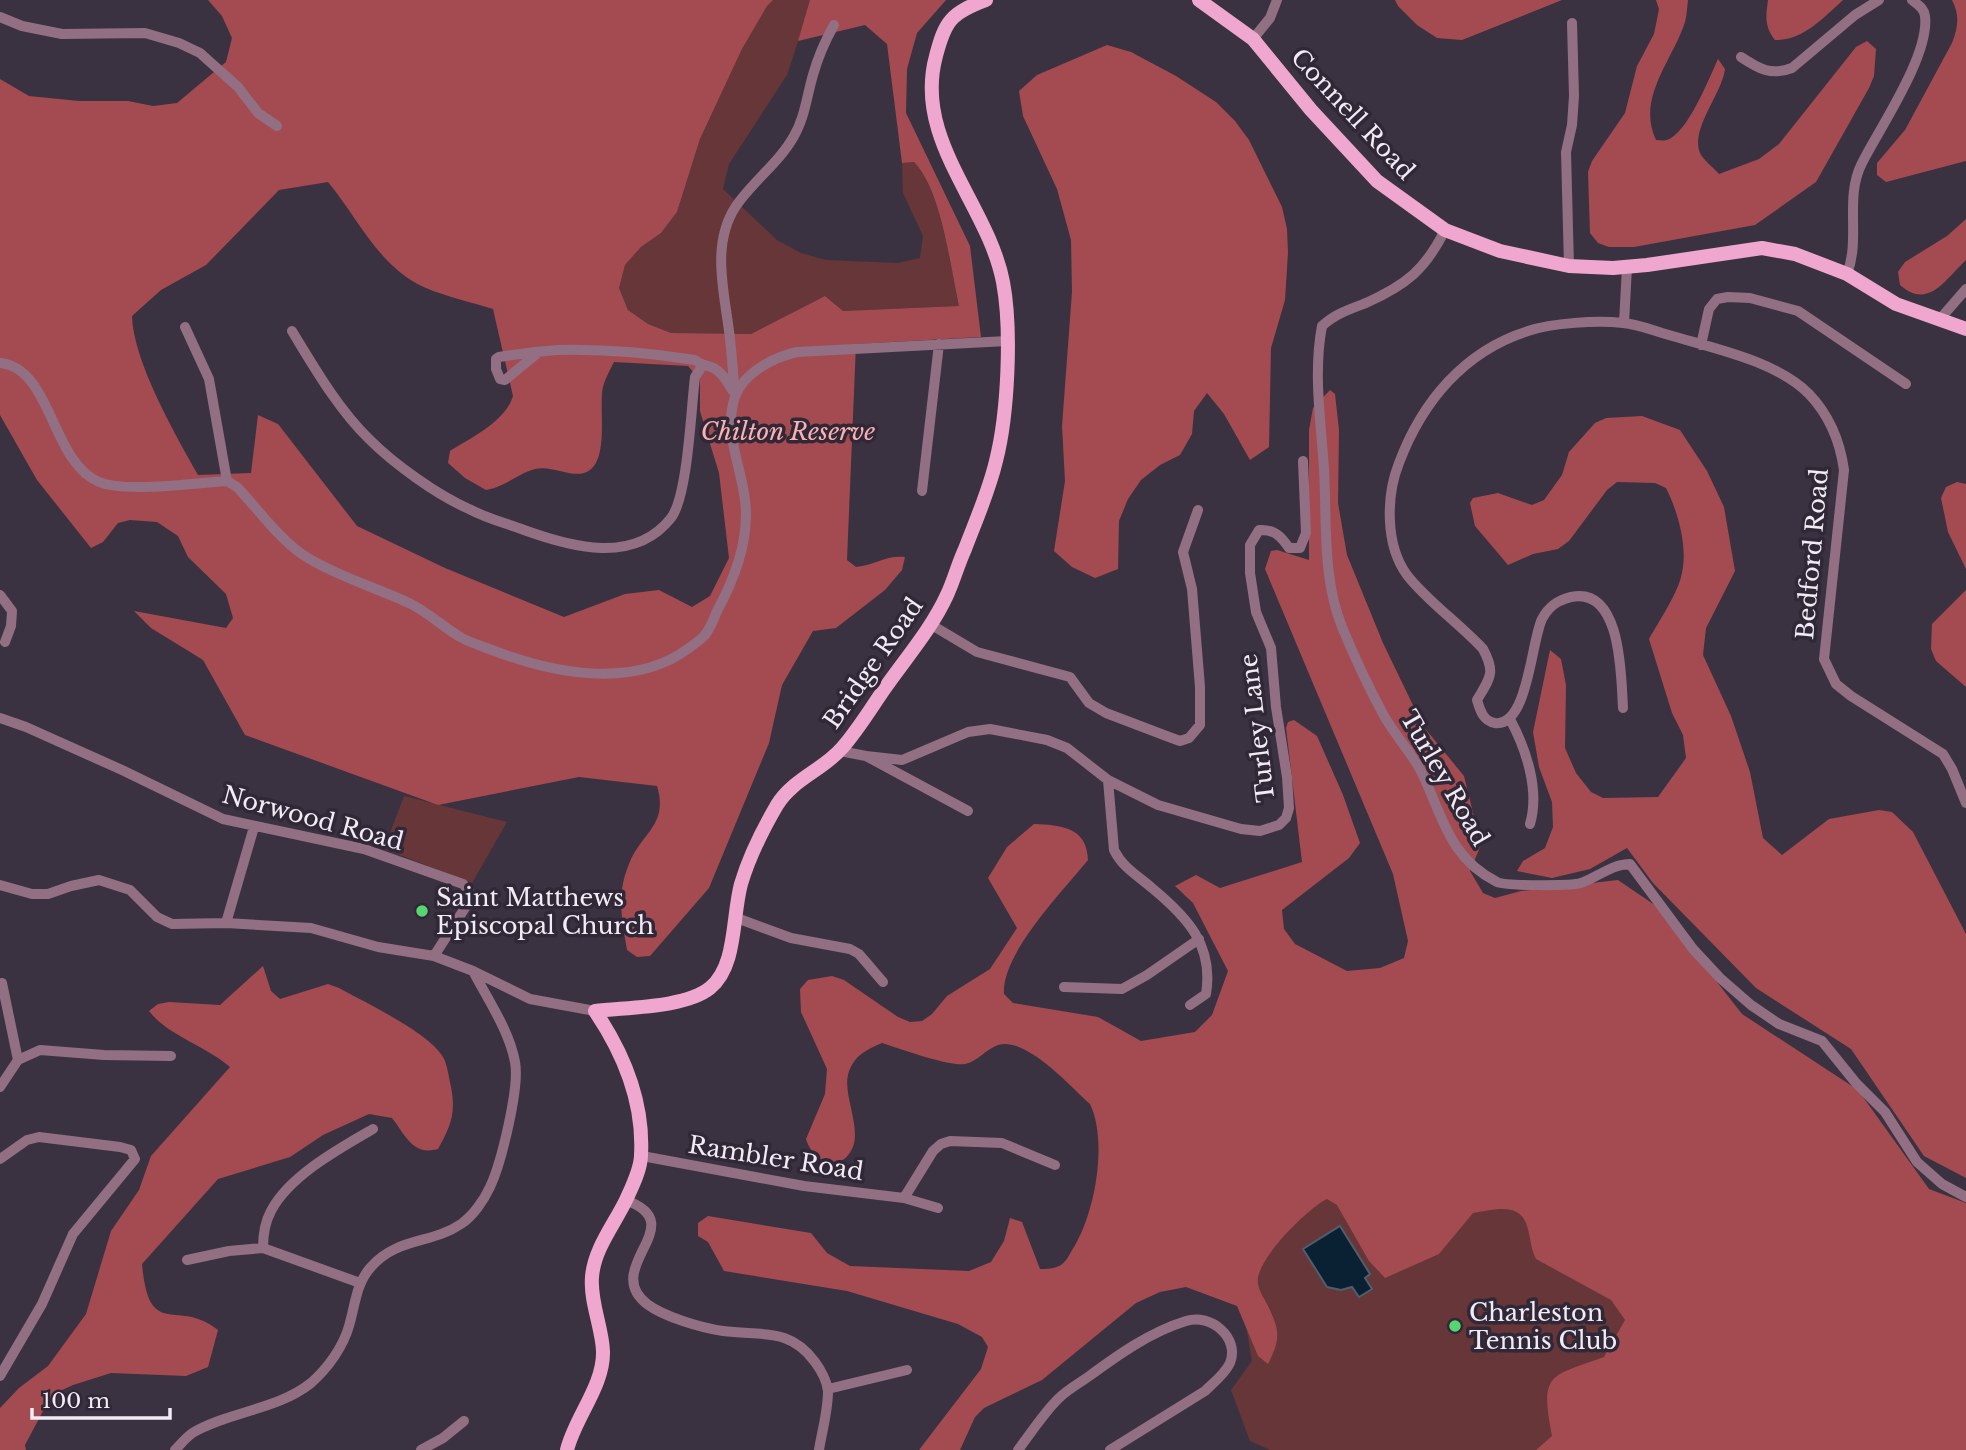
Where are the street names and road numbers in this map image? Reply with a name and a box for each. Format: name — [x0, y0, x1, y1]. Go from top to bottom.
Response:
street label: Connell Road — [1285, 43, 1421, 185]
street label: Bedford Road — [1790, 467, 1834, 641]
street label: Bridge Road — [817, 592, 929, 734]
street label: Turley Lane — [1234, 652, 1280, 804]
street label: Turley Road — [1394, 705, 1496, 851]
street label: Norwood Road — [219, 780, 407, 856]
street label: Rambler Road — [686, 1130, 866, 1186]

